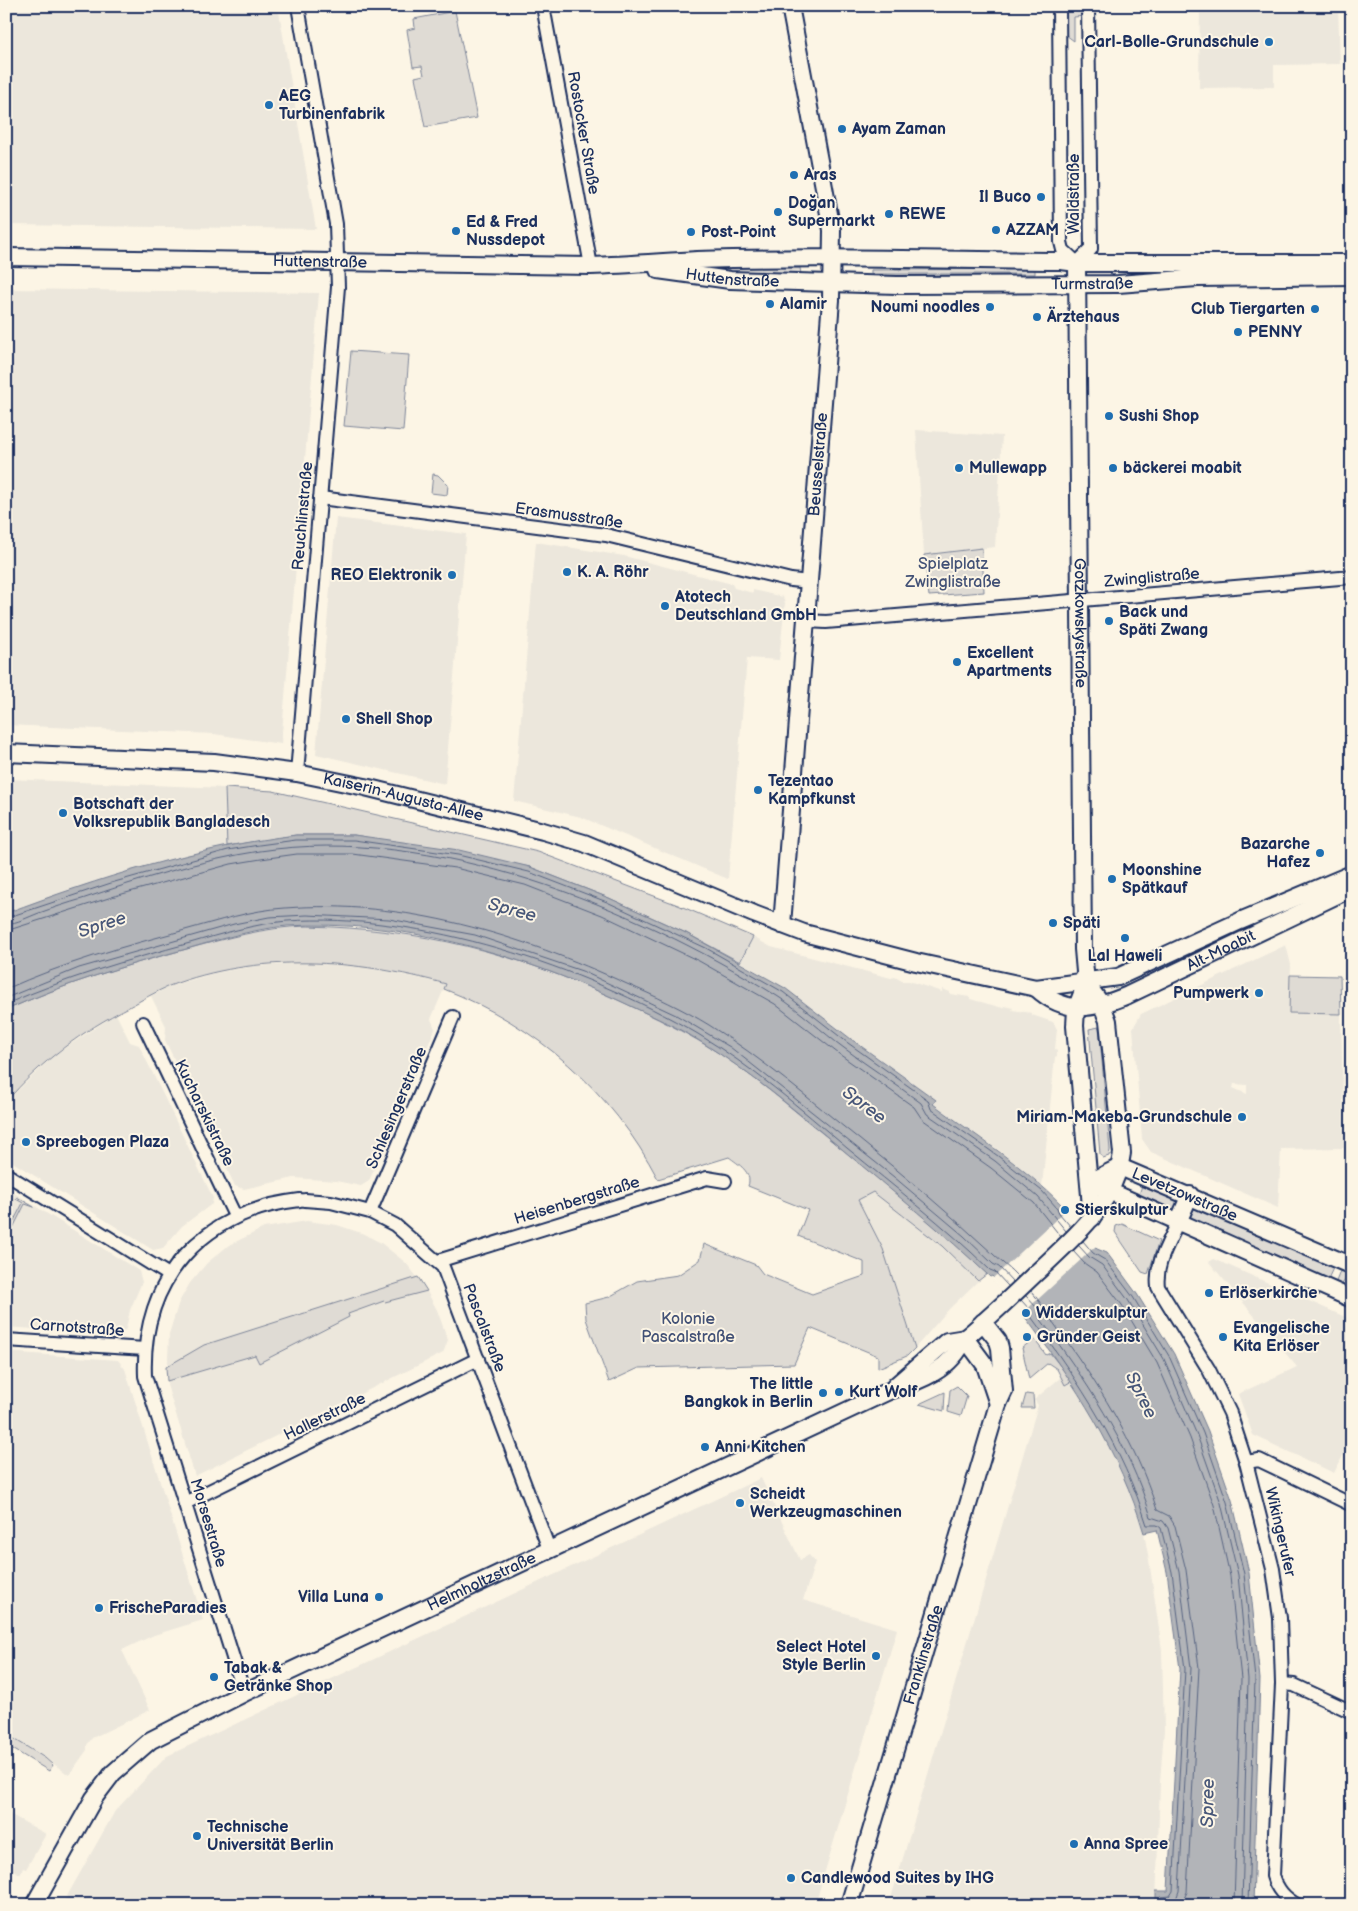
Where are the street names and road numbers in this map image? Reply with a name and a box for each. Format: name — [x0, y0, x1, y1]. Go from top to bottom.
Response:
street label: Rostocker Straße — [563, 70, 603, 197]
street label: Waldstraße — [1065, 153, 1084, 235]
street label: Huttenstraße — [273, 252, 368, 272]
street label: Huttenstraße — [684, 264, 780, 291]
street label: Turmstraße — [1051, 273, 1134, 294]
street label: Beusselstraße — [805, 411, 832, 517]
street label: Reuchlinstraße — [289, 460, 317, 571]
street label: Erasmusstraße — [514, 499, 625, 533]
street label: Gotzkowskystraße — [1070, 558, 1090, 688]
street label: Zwinglistraße — [1103, 564, 1201, 592]
street label: Kaiserin-Augusta-Allee — [321, 769, 486, 826]
street label: Alt-Moabit — [1184, 926, 1258, 975]
street label: Schlesingerstraße — [363, 1044, 432, 1172]
street label: Kucharskistraße — [170, 1057, 238, 1170]
street label: Levetzowstraße — [1129, 1164, 1241, 1226]
street label: Heisenbergstraße — [512, 1173, 643, 1229]
street label: Pascalstraße — [458, 1281, 510, 1375]
street label: Carnotstraße — [29, 1315, 125, 1341]
street label: Hallerstraße — [281, 1389, 370, 1445]
street label: Morsestraße — [185, 1476, 231, 1570]
street label: Wikingerufer — [1260, 1485, 1300, 1579]
street label: Helmholtzstraße — [424, 1548, 540, 1615]
street label: Franklinstraße — [900, 1602, 947, 1707]

